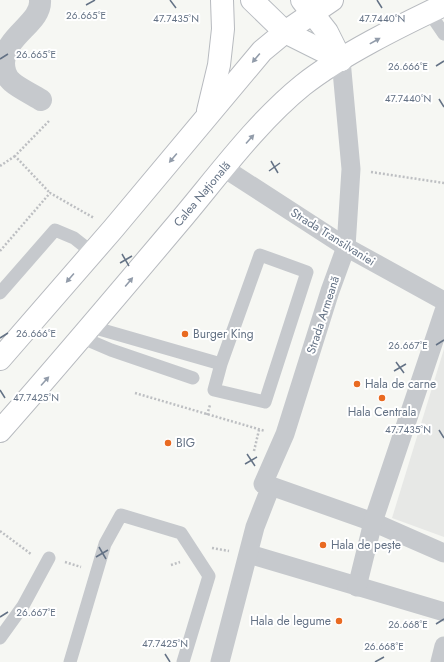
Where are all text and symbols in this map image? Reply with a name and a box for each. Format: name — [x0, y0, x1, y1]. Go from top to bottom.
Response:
text: 26.665°E — [66, 8, 106, 23]
text: 47.7435°N — [153, 11, 199, 26]
text: 47.7440°N — [359, 11, 405, 26]
one-way arrow — [369, 37, 381, 44]
text: 26.665°E — [16, 47, 56, 62]
one-way arrow — [251, 53, 260, 63]
text: 26.666°E — [388, 59, 428, 74]
text: 47.7440°N — [385, 91, 431, 106]
one-way arrow — [245, 134, 255, 144]
one-way arrow — [168, 153, 177, 163]
street label: Calea Națională — [169, 157, 235, 231]
street label: Strada Transilvaniei — [287, 204, 379, 270]
one-way arrow — [66, 273, 75, 284]
street label: Strada Armeană — [302, 274, 344, 356]
one-way arrow — [125, 277, 133, 287]
place label: Burger King — [193, 325, 254, 343]
text: 26.666°E — [16, 326, 56, 341]
marker: Burger King — [180, 329, 190, 339]
text: 26.667°E — [388, 338, 428, 353]
place label: Hala de carne — [365, 375, 436, 393]
one-way arrow — [40, 376, 49, 386]
marker: Hala de carne — [352, 379, 362, 389]
text: 47.7425°N — [13, 390, 59, 405]
marker: Hala Centrala — [377, 393, 387, 403]
place label: Hala Centrala — [348, 403, 416, 421]
text: 47.7435°N — [385, 422, 431, 437]
place label: BIG — [176, 434, 195, 452]
marker: BIG — [163, 438, 173, 448]
place label: Hala de pește — [331, 536, 401, 554]
marker: Hala de pește — [318, 540, 328, 550]
text: 26.667°E — [16, 605, 56, 620]
place label: Hala de legume — [250, 612, 331, 630]
marker: Hala de legume — [334, 616, 344, 626]
text: 26.668°E — [388, 617, 428, 632]
text: 47.7425°N — [142, 636, 188, 651]
text: 26.668°E — [364, 639, 404, 654]

